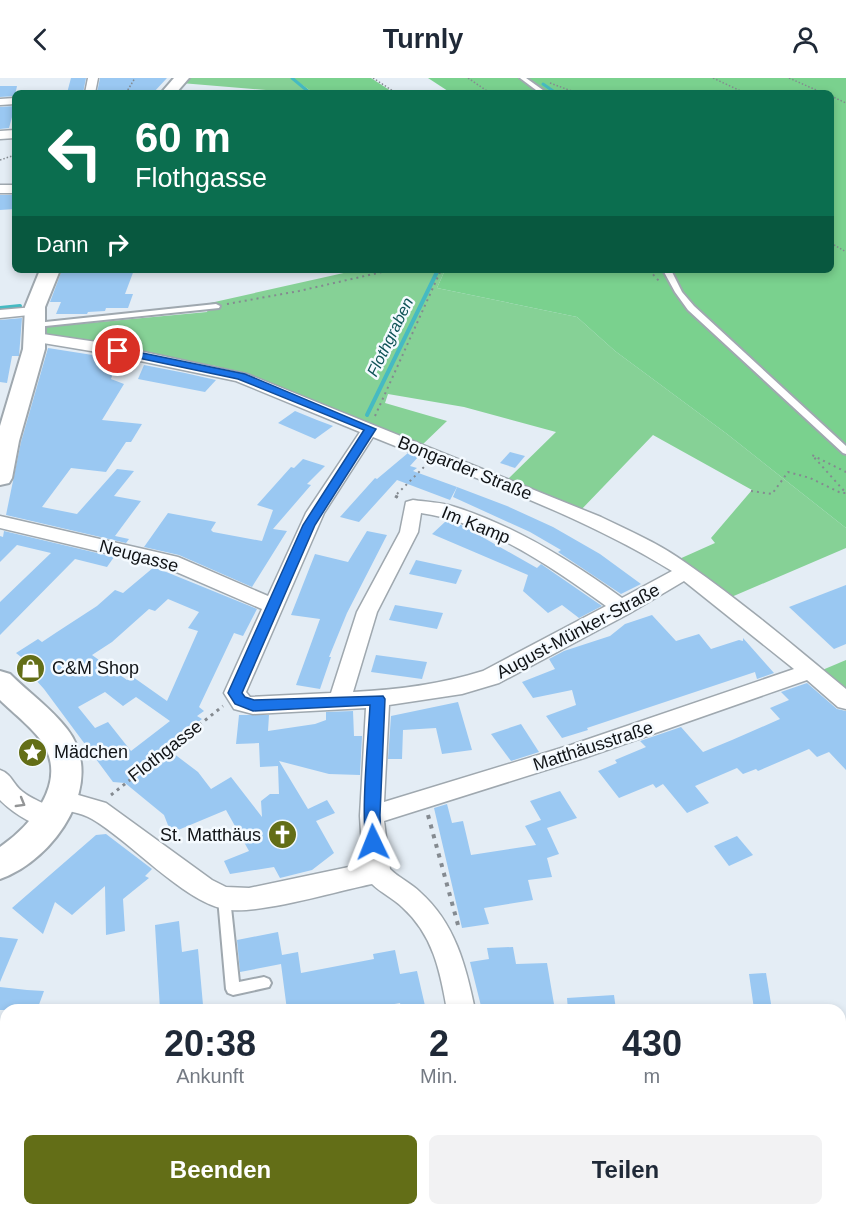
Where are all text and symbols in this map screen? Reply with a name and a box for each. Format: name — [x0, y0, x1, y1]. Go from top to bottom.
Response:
icon: back — [24, 23, 57, 56]
icon: person — [789, 23, 822, 56]
text: Turnly — [383, 24, 463, 54]
icon: left — [36, 114, 114, 192]
text: 60 m — [135, 114, 231, 161]
text: Flothgasse — [135, 163, 267, 193]
icon: right — [101, 228, 134, 261]
text: Dann — [36, 232, 89, 257]
water label: Flothgraben — [364, 295, 416, 379]
pin — [92, 325, 143, 376]
icon: arrive — [101, 334, 134, 367]
street label: Bongarder Straße — [395, 432, 535, 504]
street label: Im Kamp — [439, 502, 513, 548]
street label: Neugasse — [97, 536, 181, 576]
street label: August-Münker-Straße — [493, 579, 663, 683]
shop icon: C&M Shop — [15, 652, 47, 684]
place label: C&M Shop — [52, 658, 139, 678]
street label: Flothgasse — [124, 716, 206, 786]
street label: Matthäusstraße — [530, 717, 656, 775]
place icon: Mädchen — [17, 736, 49, 768]
place label: Mädchen — [54, 742, 128, 762]
one-way arrow — [15, 796, 25, 807]
position arrow — [341, 810, 405, 874]
church icon: St. Matthäus — [266, 819, 298, 851]
place label: St. Matthäus — [160, 825, 261, 845]
text: 20:38 — [164, 1023, 256, 1064]
text: 2 — [429, 1023, 449, 1064]
text: 430 — [622, 1023, 682, 1064]
text: Ankunft — [176, 1065, 244, 1087]
text: Min. — [420, 1065, 458, 1087]
text: m — [644, 1065, 660, 1087]
button: Beenden — [24, 1135, 417, 1204]
button: Teilen — [429, 1135, 822, 1204]

